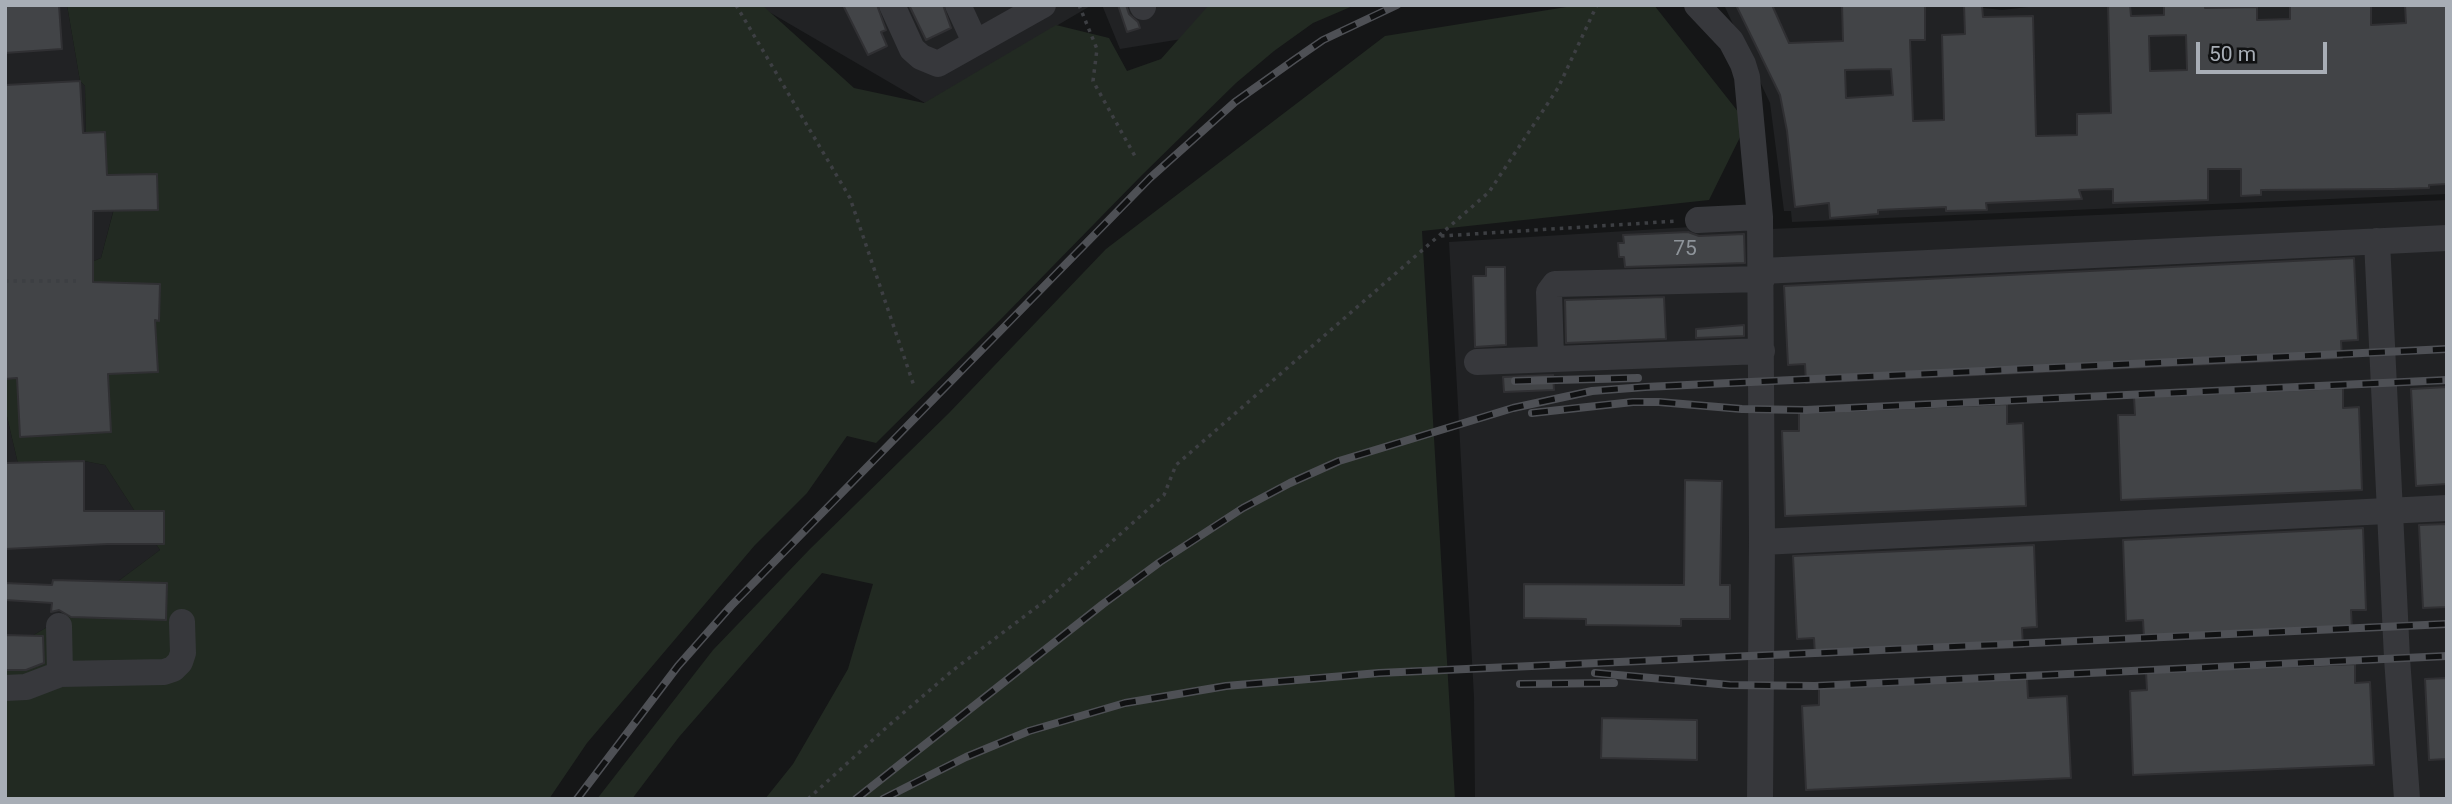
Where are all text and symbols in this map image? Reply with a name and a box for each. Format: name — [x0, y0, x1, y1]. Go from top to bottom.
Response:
scale bar — [2200, 28, 2331, 72]
text: 50 m — [2209, 42, 2256, 66]
house number: 75 — [1673, 237, 1697, 263]

